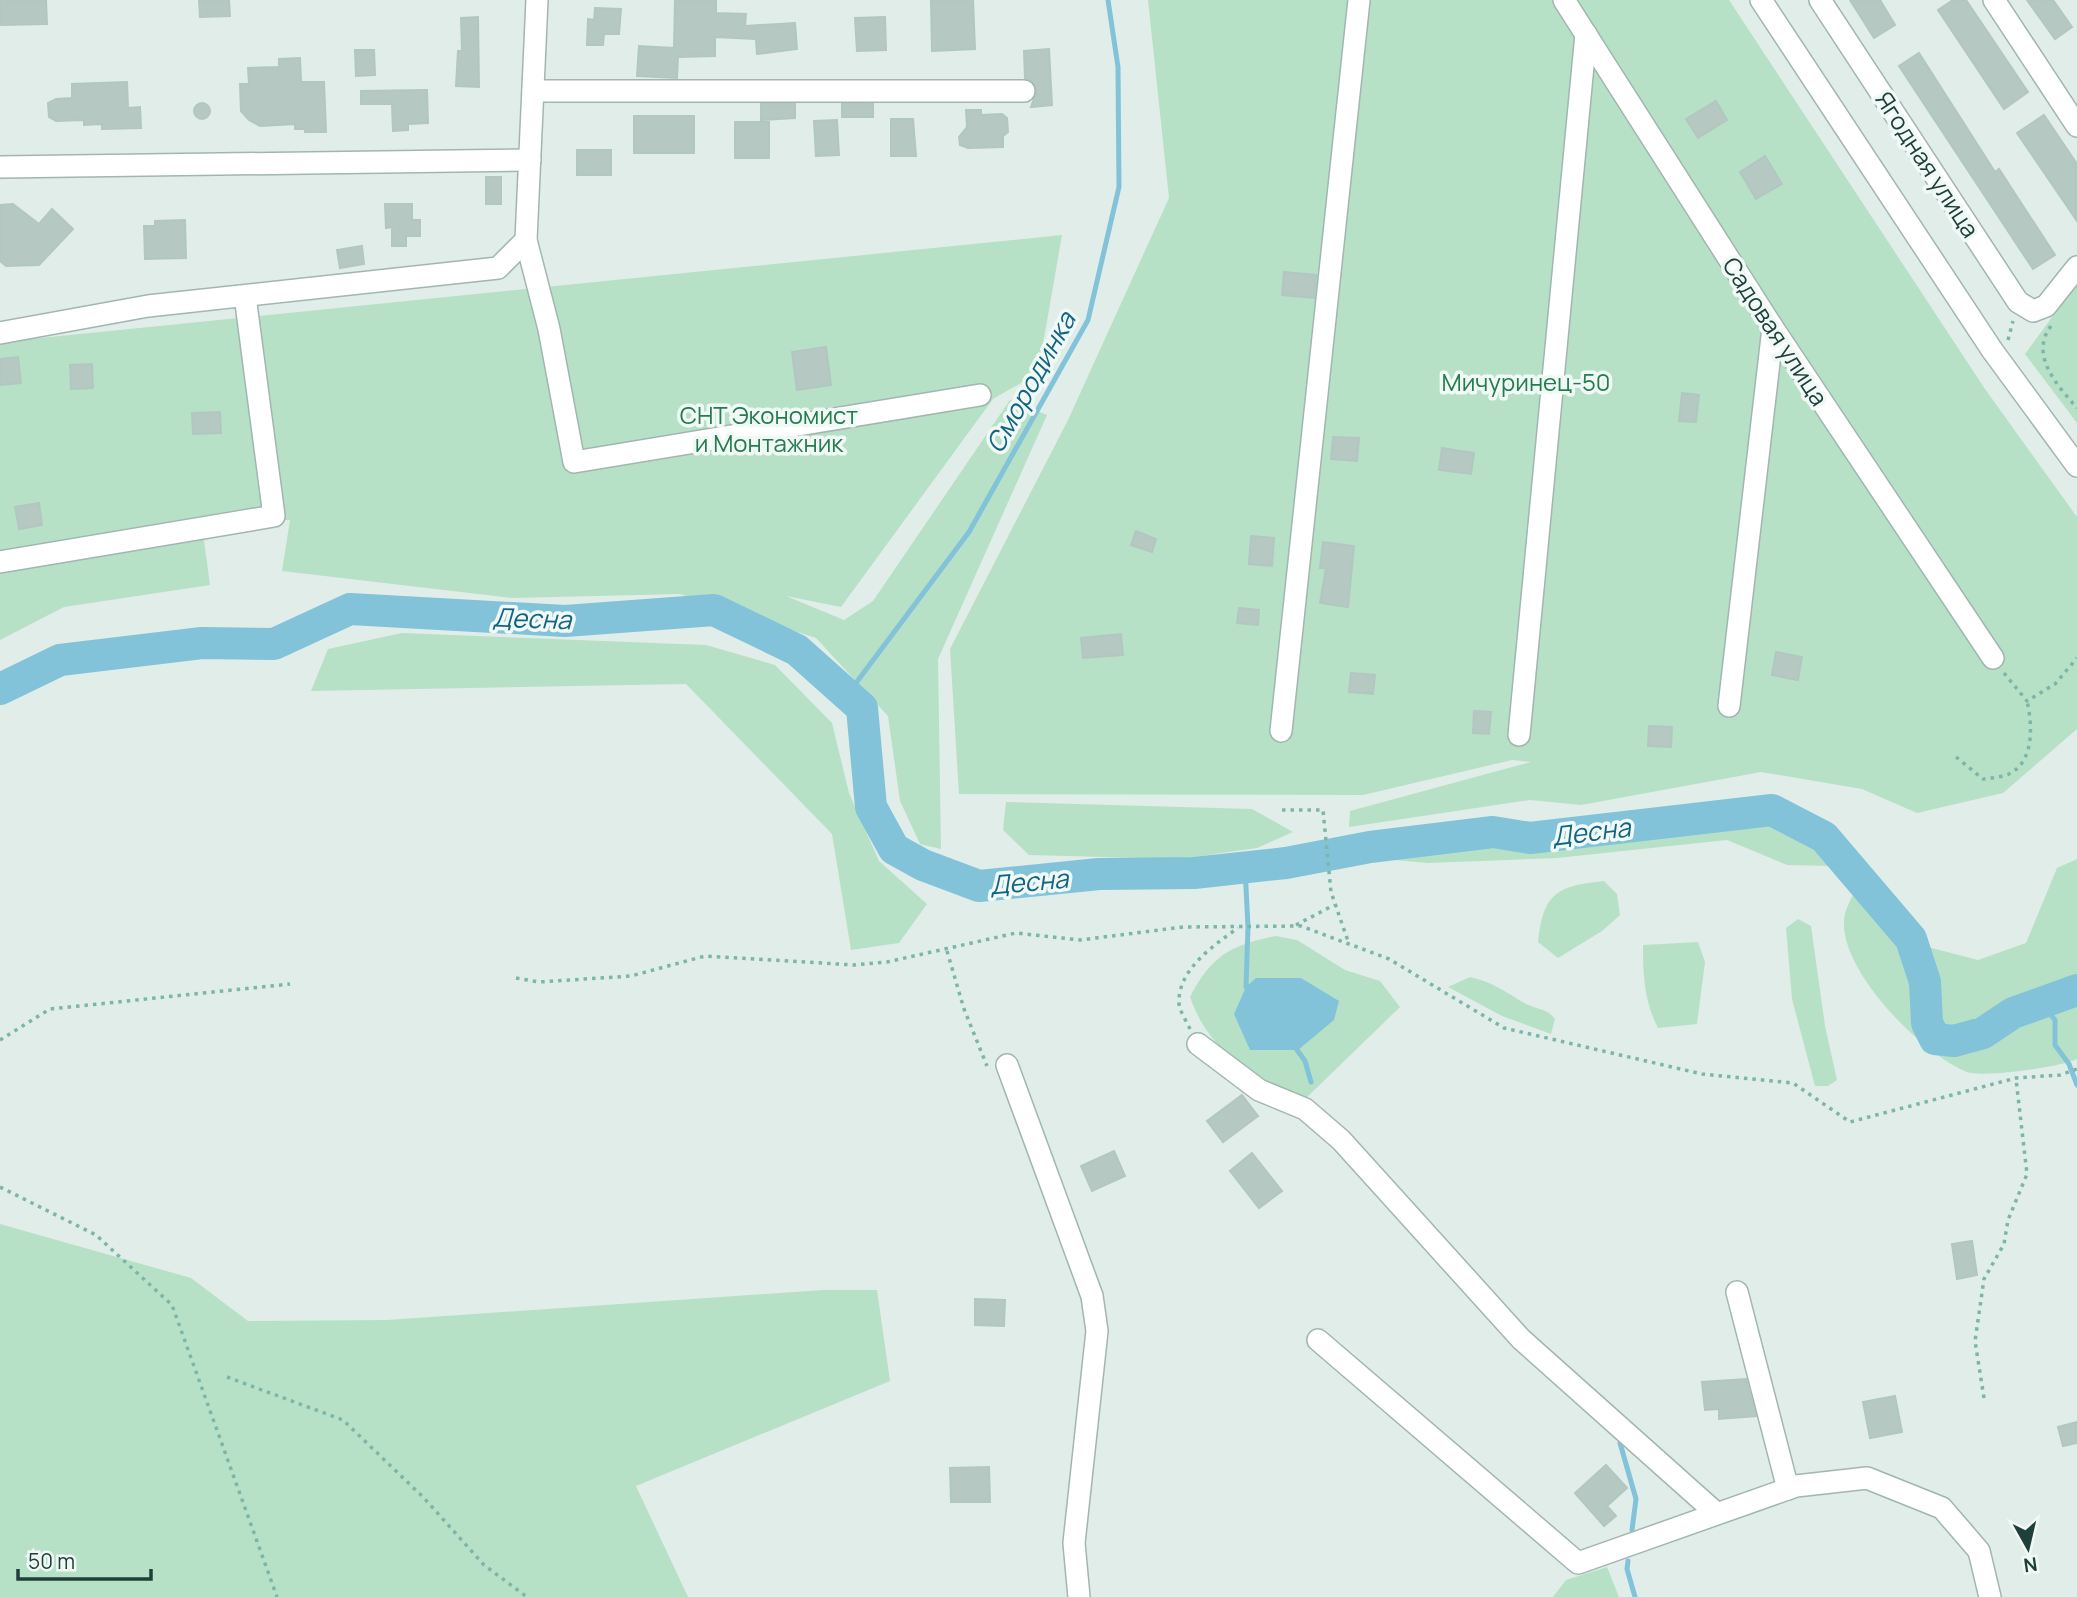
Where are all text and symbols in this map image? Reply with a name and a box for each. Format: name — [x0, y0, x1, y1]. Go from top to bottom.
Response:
street label: Ягодная улица — [1868, 85, 1988, 243]
street label: Садовая улица — [1716, 250, 1836, 412]
water label: Смородинка — [976, 304, 1084, 459]
park label: Мичуринец-50 — [1441, 365, 1611, 398]
park label: СНТ Экономист и Монтажник — [680, 398, 858, 459]
water label: Десна — [492, 599, 573, 637]
water label: Десна — [1550, 808, 1634, 854]
water label: Десна — [988, 860, 1071, 902]
north arrow — [1993, 1513, 2063, 1583]
scale bar — [18, 1538, 150, 1582]
text: 50 m — [28, 1547, 75, 1575]
text: N — [2022, 1551, 2039, 1579]

